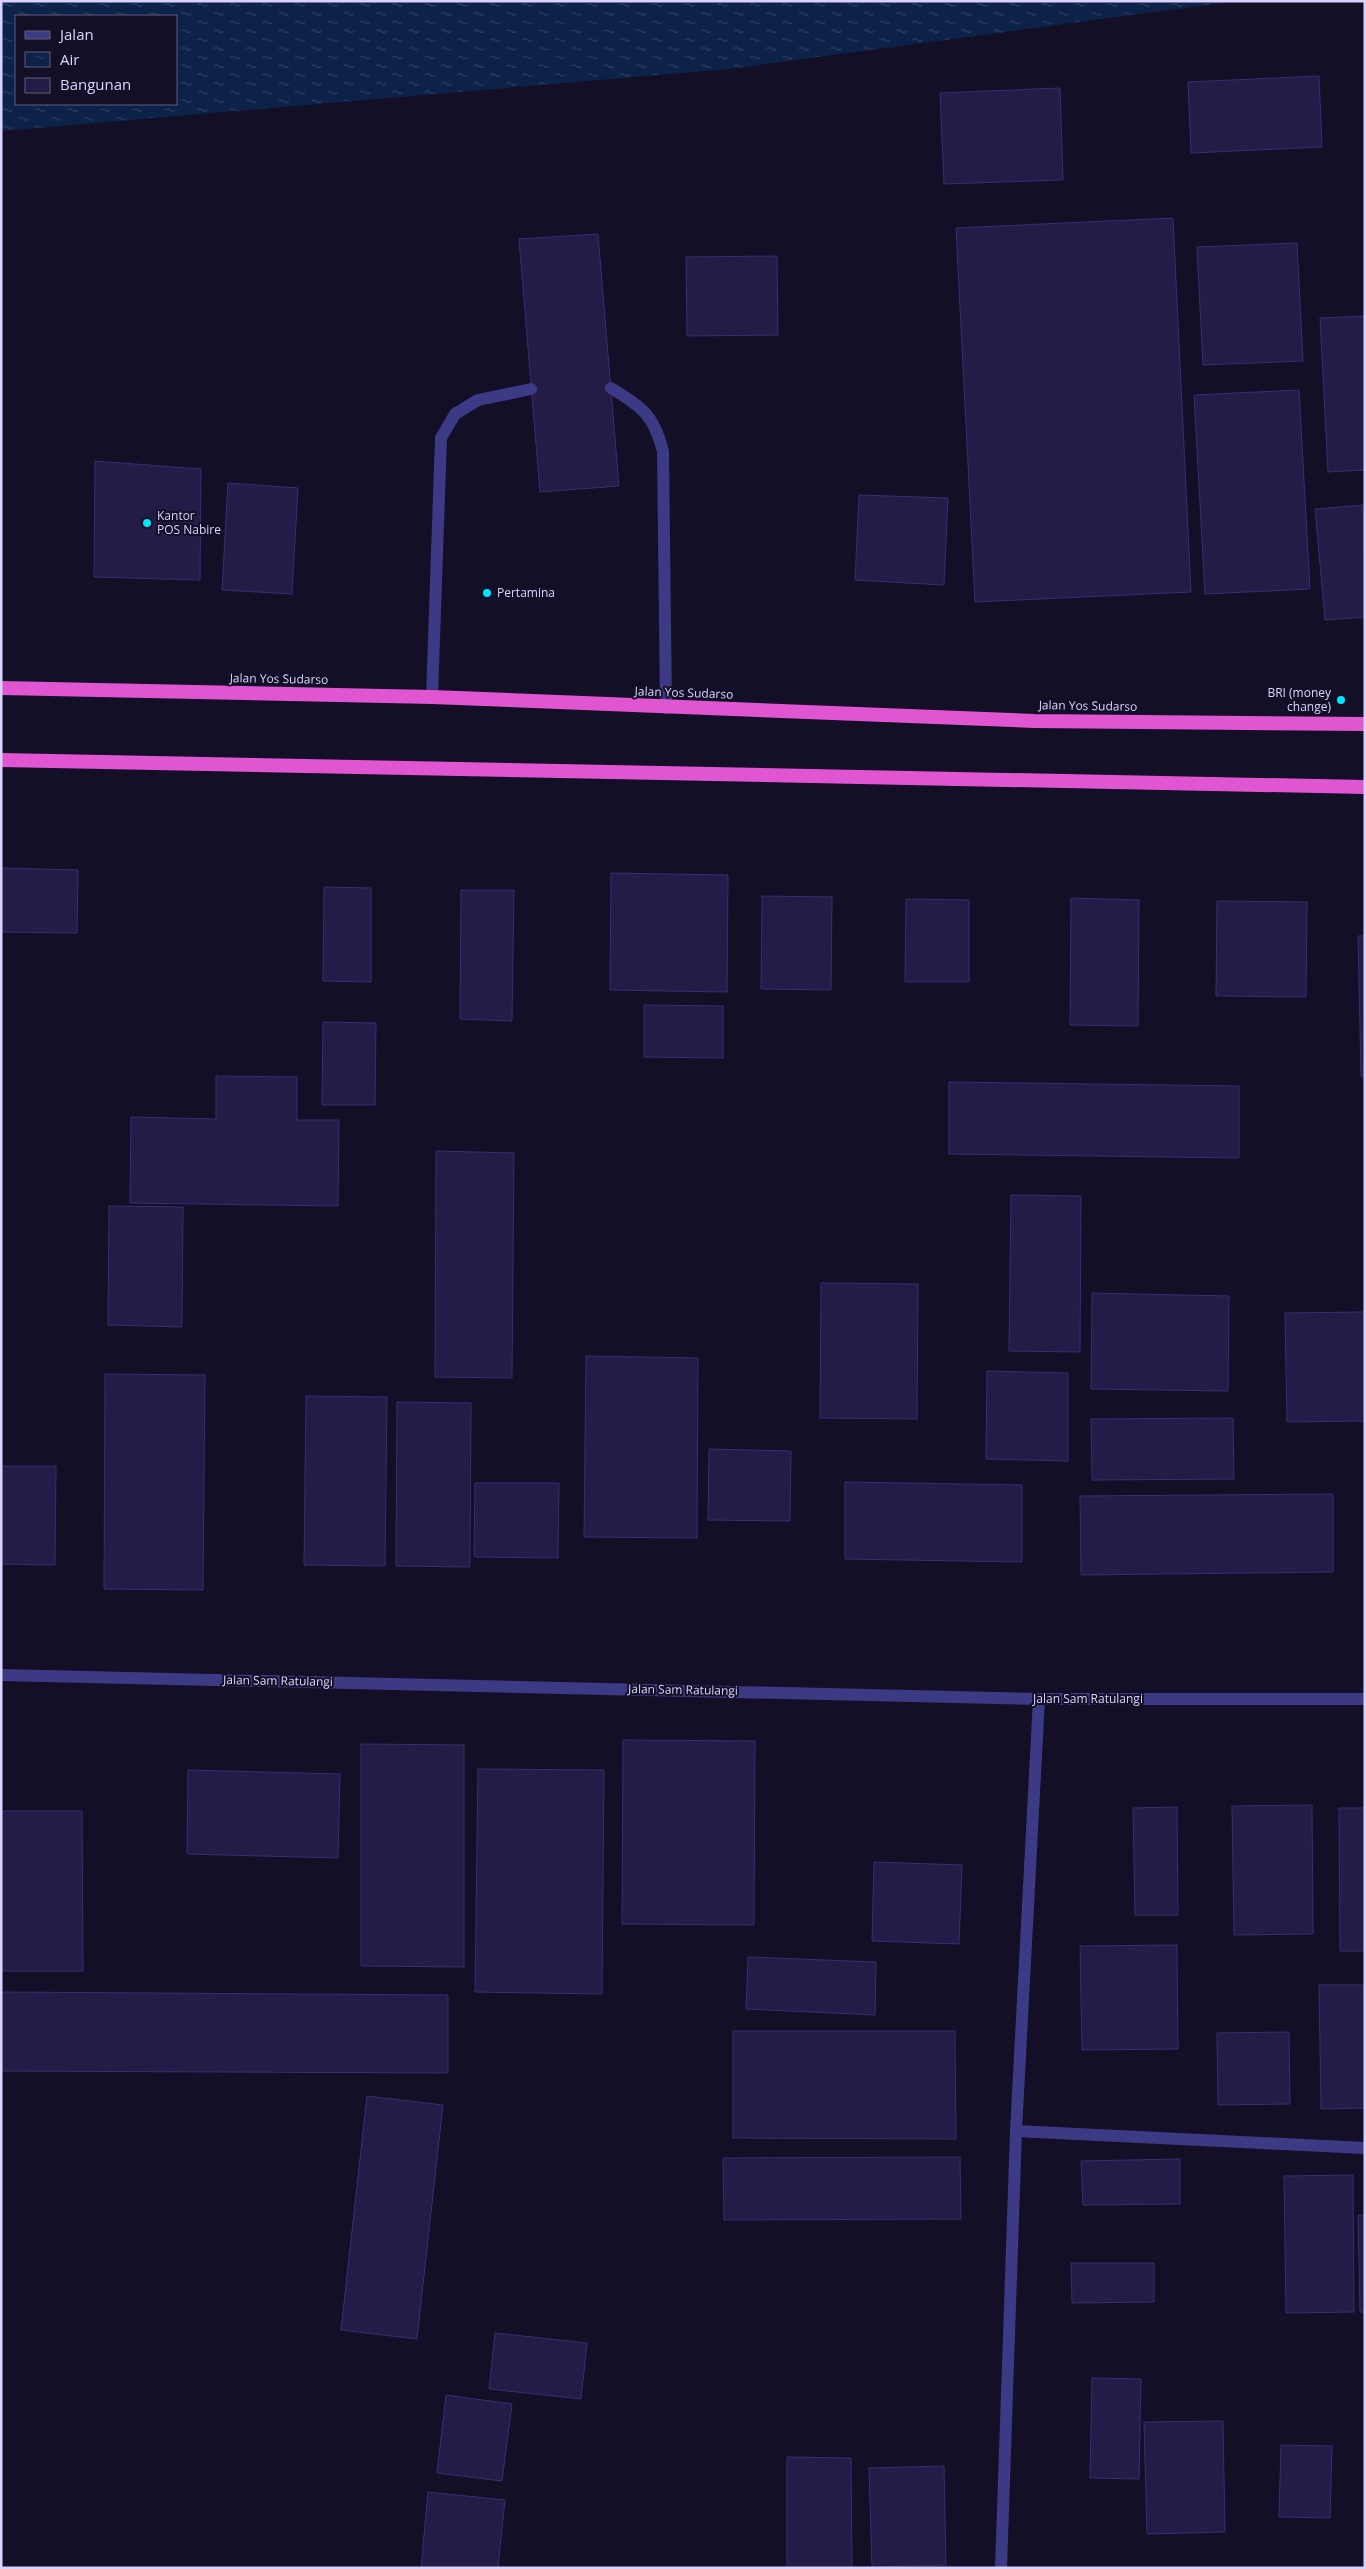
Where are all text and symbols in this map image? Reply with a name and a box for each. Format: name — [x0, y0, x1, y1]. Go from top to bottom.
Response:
legend — [15, 15, 178, 105]
text: Jalan — [58, 24, 94, 44]
text: Air — [60, 49, 79, 69]
text: Bangunan — [60, 74, 131, 94]
place label: Kantor POS Nabire — [157, 507, 221, 538]
marker: Kantor POS Nabire — [141, 517, 153, 529]
place label: Pertamina — [497, 584, 555, 601]
marker: Pertamina — [481, 587, 493, 599]
street label: Jalan Yos Sudarso — [229, 669, 328, 688]
street label: Jalan Yos Sudarso — [633, 682, 734, 703]
place label: BRI (money change) — [1267, 684, 1332, 715]
marker: BRI (money change) — [1335, 694, 1347, 706]
street label: Jalan Yos Sudarso — [1038, 696, 1137, 715]
street label: Jalan Sam Ratulangi — [222, 1671, 333, 1690]
street label: Jalan Sam Ratulangi — [627, 1680, 738, 1699]
street label: Jalan Sam Ratulangi — [1032, 1690, 1143, 1707]

